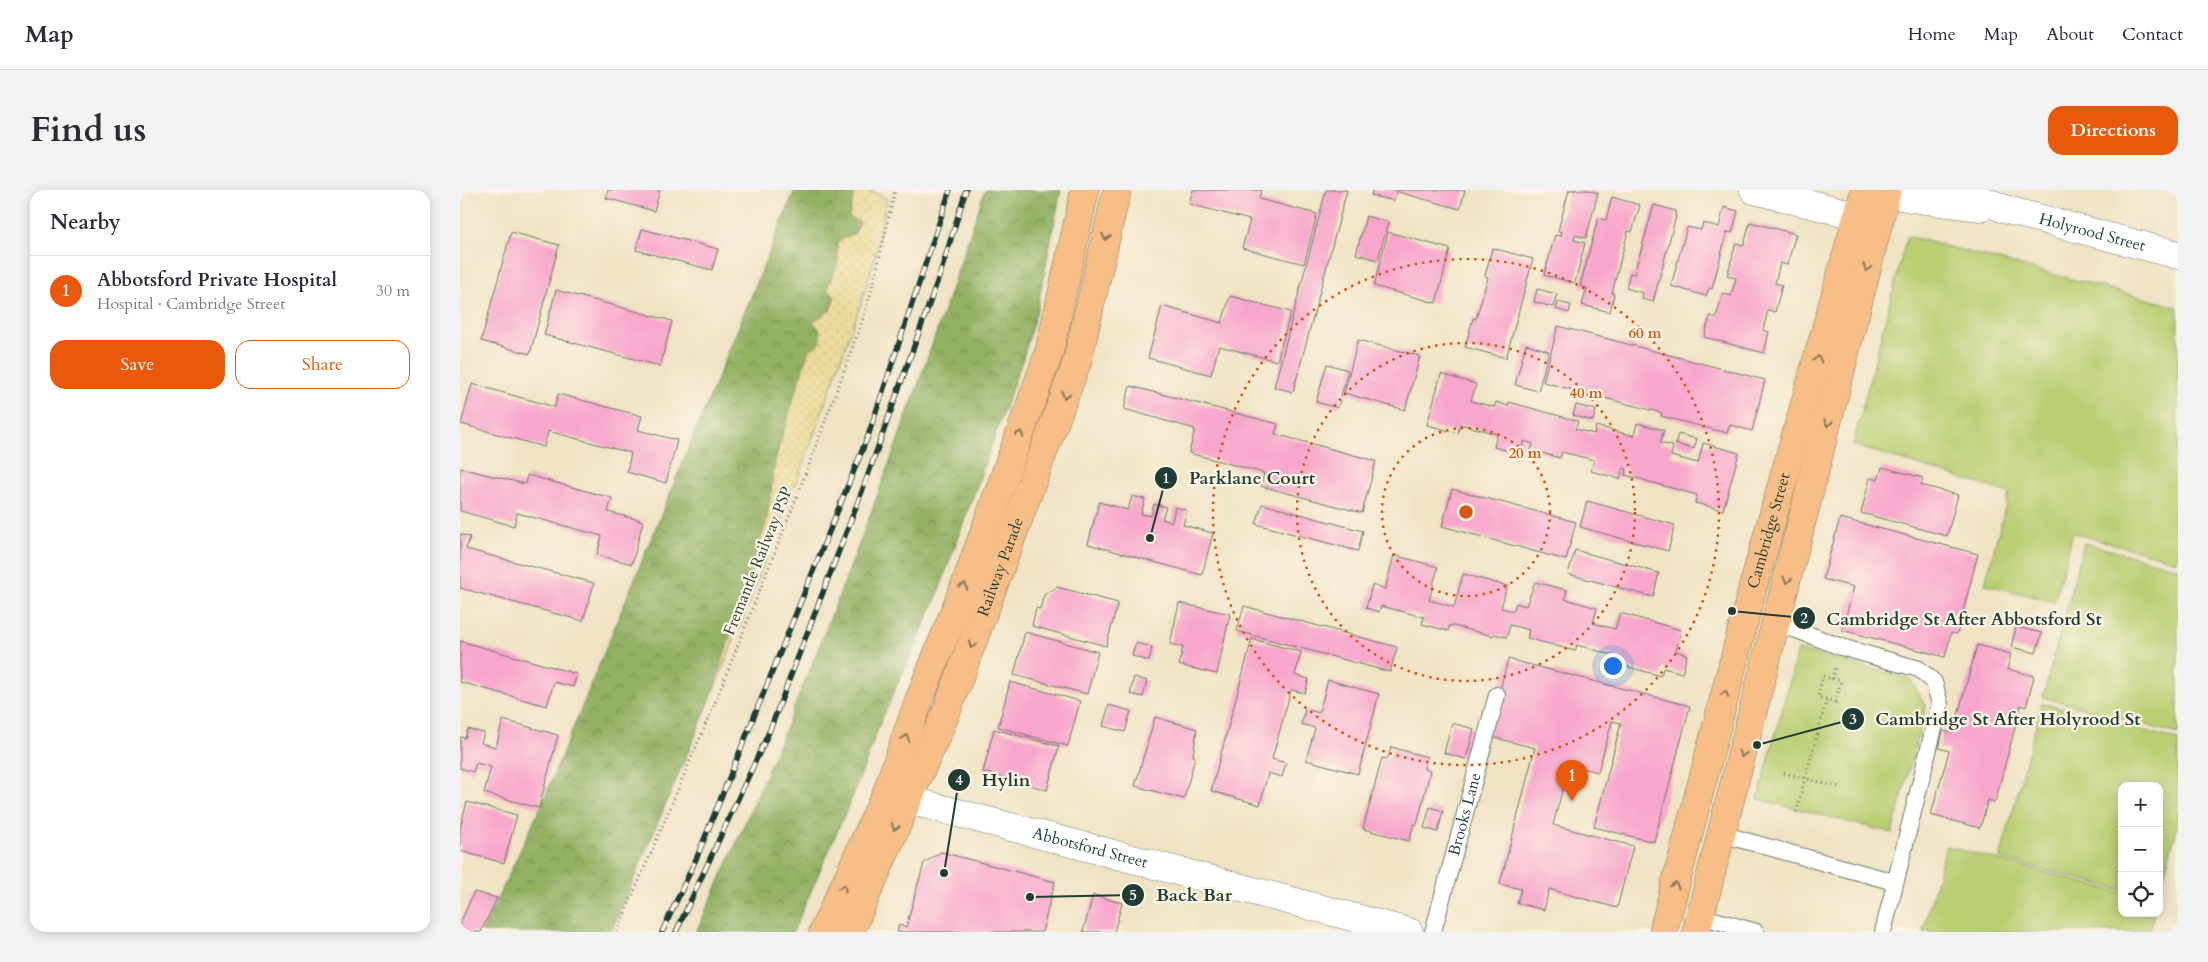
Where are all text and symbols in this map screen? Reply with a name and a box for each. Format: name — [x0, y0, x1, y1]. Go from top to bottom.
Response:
text: Map — [25, 18, 74, 51]
text: Home — [1908, 22, 1956, 47]
text: Map — [1984, 22, 2018, 47]
text: About — [2046, 22, 2094, 47]
text: Contact — [2122, 22, 2183, 47]
text: Find us — [30, 106, 146, 154]
button: Directions — [2048, 106, 2178, 155]
text: Nearby — [50, 208, 121, 237]
street label: Holyrood Street — [2037, 208, 2148, 257]
one-way arrow — [1101, 233, 1112, 242]
one-way arrow — [1862, 264, 1873, 273]
text: Abbotsford Private Hospital — [97, 267, 337, 293]
text: 1 — [62, 280, 70, 302]
text: 30 m — [376, 280, 410, 302]
text: Hospital · Cambridge Street — [97, 293, 285, 315]
text: 60 m — [1628, 323, 1662, 343]
button: Save — [50, 340, 225, 389]
button: Share — [235, 340, 410, 389]
one-way arrow — [1812, 355, 1822, 363]
text: 40 m — [1569, 383, 1603, 403]
one-way arrow — [1061, 390, 1071, 398]
one-way arrow — [1823, 418, 1834, 427]
one-way arrow — [1014, 430, 1024, 438]
text: 20 m — [1508, 443, 1542, 463]
callout: Parklane Court — [1154, 462, 1325, 495]
text: Parklane Court — [1189, 466, 1316, 491]
text: 1 — [1162, 468, 1170, 488]
street label: Cambridge Street — [1742, 470, 1796, 591]
street label: Fremantle Railway PSP — [718, 483, 798, 639]
centre of rings — [1457, 503, 1475, 521]
street label: Railway Parade — [972, 514, 1029, 620]
one-way arrow — [1783, 576, 1793, 584]
one-way arrow — [958, 582, 968, 591]
callout: Cambridge St After Abbotsford St — [1791, 602, 2112, 635]
text: Cambridge St After Abbotsford St — [1826, 607, 2102, 632]
text: 2 — [1800, 608, 1808, 628]
one-way arrow — [968, 640, 978, 649]
your location — [1600, 653, 1626, 679]
one-way arrow — [1719, 689, 1730, 698]
callout: Cambridge St After Holyrood St — [1841, 702, 2151, 735]
text: Cambridge St After Holyrood St — [1875, 707, 2141, 732]
text: 3 — [1849, 709, 1857, 729]
one-way arrow — [900, 734, 910, 743]
one-way arrow — [1737, 750, 1748, 759]
pin: 1 — [1556, 760, 1588, 801]
callout: Hylin — [947, 764, 1040, 797]
text: Hylin — [982, 768, 1031, 793]
text: 4 — [955, 770, 963, 790]
street label: Brooks Lane — [1443, 770, 1487, 858]
map controls — [2118, 782, 2163, 917]
button: + — [2118, 782, 2163, 827]
one-way arrow — [891, 822, 902, 831]
street label: Abbotsford Street — [1030, 822, 1150, 874]
button: − — [2118, 827, 2163, 872]
button: locate — [2118, 872, 2163, 917]
callout: Back Bar — [1121, 878, 1242, 911]
one-way arrow — [1669, 880, 1680, 889]
text: Back Bar — [1156, 883, 1233, 908]
one-way arrow — [837, 884, 848, 893]
text: 5 — [1129, 885, 1137, 905]

